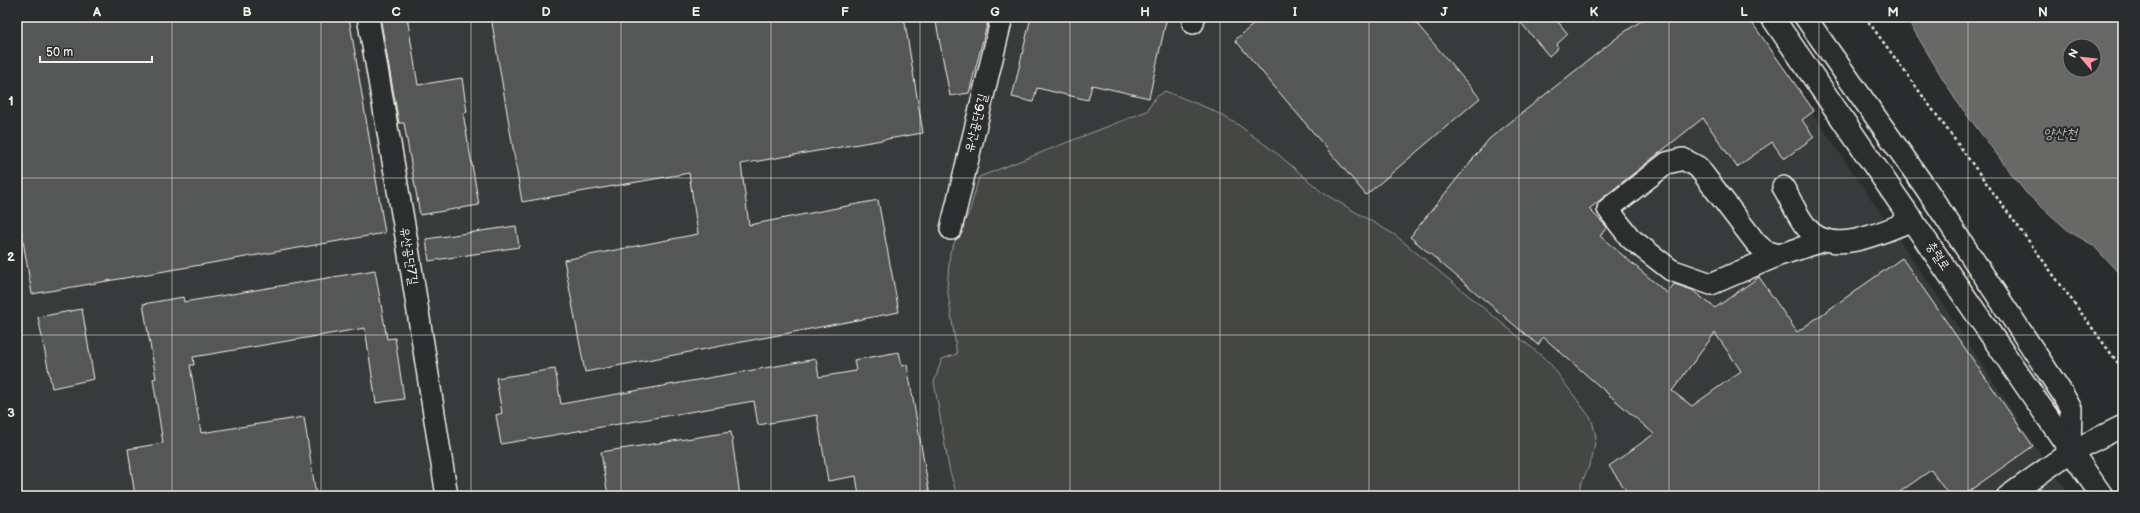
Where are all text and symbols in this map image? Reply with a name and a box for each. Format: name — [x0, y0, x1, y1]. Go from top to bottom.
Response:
text: A — [92, 4, 101, 20]
text: B — [242, 4, 252, 20]
text: C — [391, 4, 401, 20]
text: D — [541, 4, 551, 20]
text: E — [692, 4, 701, 20]
text: F — [841, 4, 849, 20]
text: G — [990, 4, 1000, 20]
text: H — [1140, 4, 1150, 20]
text: I — [1293, 4, 1297, 20]
text: J — [1440, 4, 1448, 20]
text: K — [1590, 4, 1599, 20]
text: L — [1740, 4, 1748, 20]
text: M — [1887, 4, 1899, 20]
text: N — [2038, 4, 2048, 20]
scale bar — [40, 38, 152, 64]
north arrow — [2062, 38, 2102, 78]
text: 50 m — [46, 45, 73, 60]
text: N — [2066, 47, 2081, 60]
street label: 유산공단6길 — [961, 92, 991, 154]
text: 1 — [8, 93, 14, 109]
water label: 양산천 — [2043, 125, 2079, 142]
street label: 유산공단7길 — [397, 226, 421, 286]
street label: 충렬로 — [1923, 239, 1953, 273]
text: 2 — [7, 249, 15, 265]
text: 3 — [7, 405, 15, 421]

